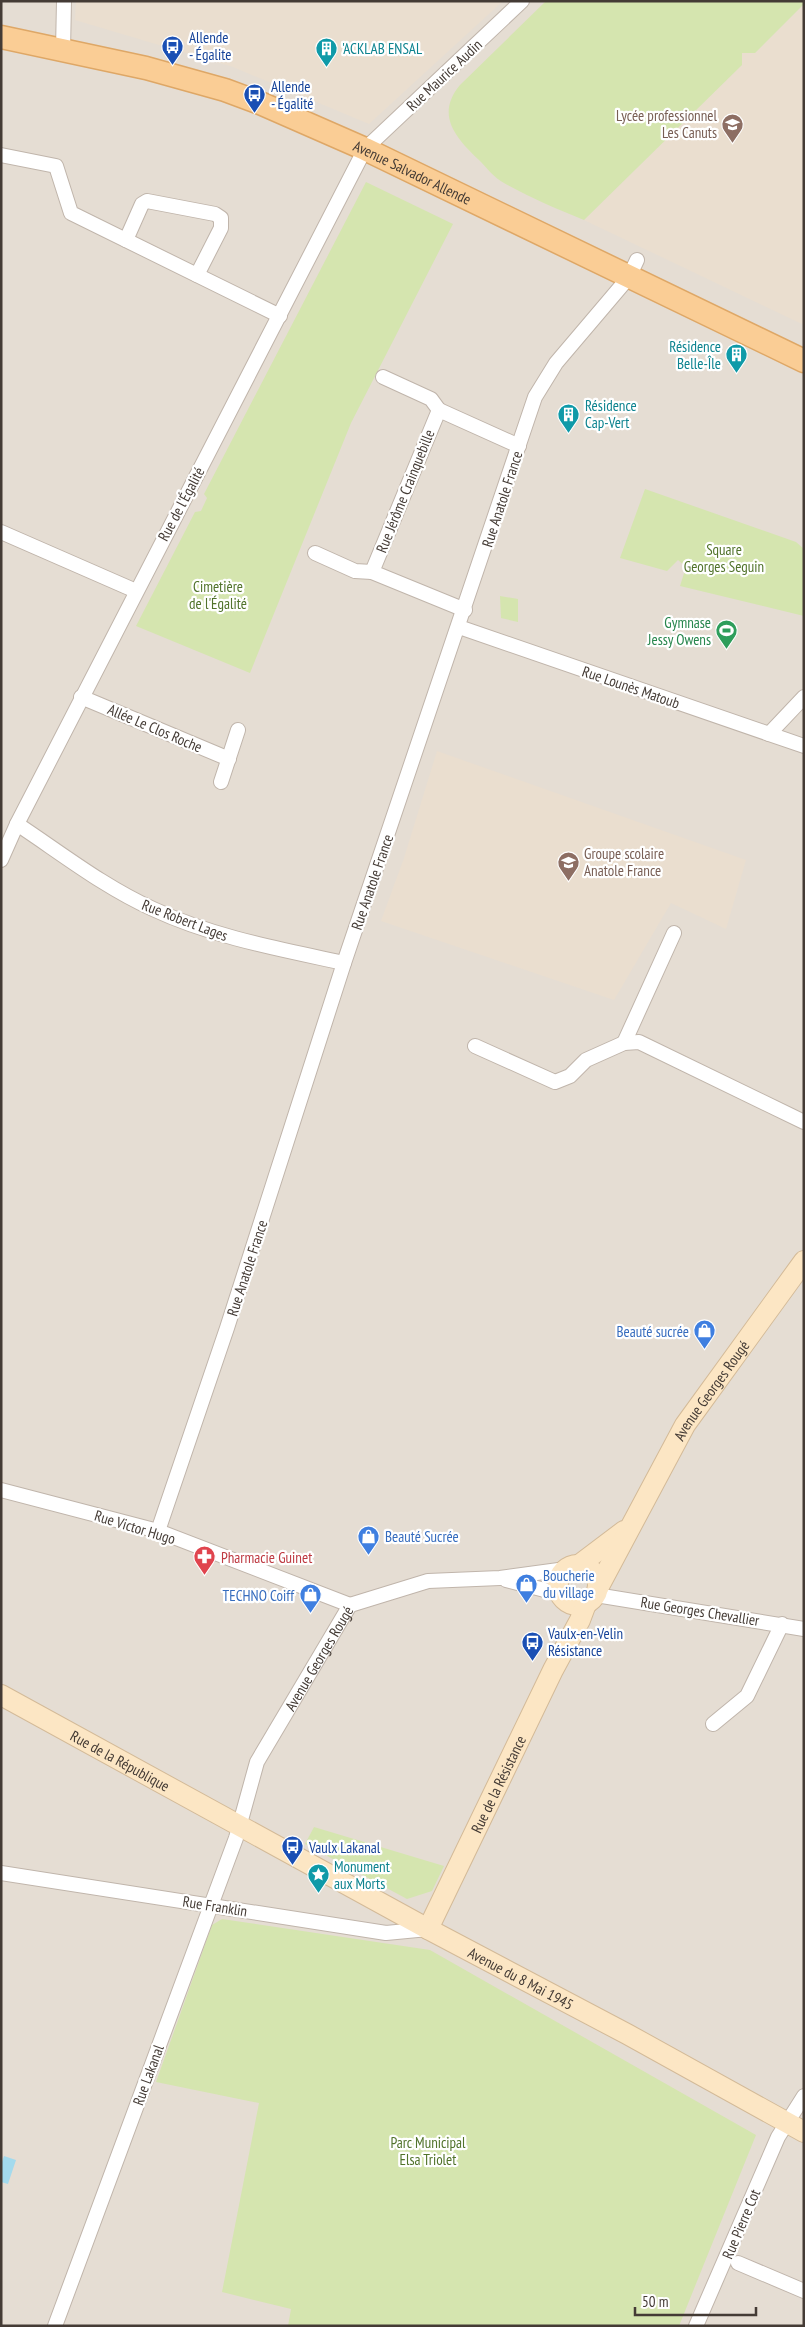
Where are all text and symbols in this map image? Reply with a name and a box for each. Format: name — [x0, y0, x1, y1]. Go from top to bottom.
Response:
place label: Allende - Égalite — [189, 28, 231, 64]
bus stop icon: Allende - Égalite — [161, 34, 185, 65]
street label: Rue Maurice Audin — [402, 35, 486, 115]
building icon: 'ACKLAB ENSAL — [314, 36, 338, 67]
place label: 'ACKLAB ENSAL — [342, 39, 423, 58]
place label: Allende - Égalité — [271, 77, 313, 113]
bus stop icon: Allende - Égalité — [243, 83, 267, 114]
place label: Lycée professionnel Les Canuts — [616, 106, 717, 142]
school or university icon: Lycée professionnel Les Canuts — [721, 112, 745, 143]
street label: Avenue Salvador Allende — [351, 136, 474, 208]
place label: Résidence Belle-Île — [669, 337, 721, 373]
building icon: Résidence Belle-Île — [725, 343, 749, 374]
place label: Résidence Cap-Vert — [585, 396, 637, 432]
building icon: Résidence Cap-Vert — [557, 402, 581, 433]
street label: Rue Jérôme Crainquebille — [372, 427, 438, 555]
street label: Rue Anatole France — [478, 449, 526, 549]
street label: Rue de l'Égalité — [154, 464, 208, 544]
park label: Square Georges Seguin — [684, 540, 764, 576]
park label: Cimetière de l'Égalité — [189, 577, 247, 613]
place label: Gymnase Jessy Owens — [647, 613, 711, 649]
sports icon: Gymnase Jessy Owens — [715, 619, 739, 650]
street label: Rue Lounès Matoub — [580, 661, 682, 713]
street label: Allée Le Clos Roche — [105, 700, 205, 756]
street label: Rue Anatole France — [347, 832, 397, 932]
place label: Groupe scolaire Anatole France — [584, 844, 664, 880]
school or university icon: Groupe scolaire Anatole France — [556, 850, 580, 881]
street label: Rue Robert Lages — [139, 895, 231, 945]
street label: Rue Anatole France — [223, 1218, 271, 1318]
shop icon: Beauté sucrée — [693, 1319, 717, 1350]
place label: Beauté sucrée — [617, 1322, 689, 1341]
street label: Avenue Georges Rougé — [669, 1336, 753, 1444]
street label: Rue Victor Hugo — [92, 1506, 178, 1548]
shop icon: Beauté Sucrée — [357, 1524, 381, 1555]
place label: Beauté Sucrée — [385, 1527, 459, 1546]
pharmacy icon: Pharmacie Guinet — [193, 1545, 217, 1576]
place label: Pharmacie Guinet — [221, 1548, 312, 1567]
place label: Boucherie du village — [543, 1566, 595, 1602]
shop icon: Boucherie du village — [515, 1572, 539, 1603]
shop icon: TECHNO Coiff — [298, 1583, 322, 1614]
place label: TECHNO Coiff — [223, 1586, 295, 1605]
street label: Rue Georges Chevallier — [639, 1592, 762, 1630]
street label: Avenue Georges Rougé — [280, 1602, 357, 1714]
place label: Vaulx-en-Velin Résistance — [547, 1624, 623, 1660]
bus stop icon: Vaulx-en-Velin Résistance — [520, 1630, 544, 1661]
street label: Rue de la République — [67, 1726, 173, 1795]
street label: Rue de la Résistance — [466, 1732, 530, 1836]
bus stop icon: Vaulx Lakanal — [281, 1835, 305, 1866]
place label: Vaulx Lakanal — [308, 1838, 381, 1857]
place label: Monument aux Morts — [334, 1857, 390, 1893]
place icon: Monument aux Morts — [306, 1863, 330, 1894]
street label: Rue Franklin — [181, 1892, 249, 1920]
street label: Avenue du 8 Mai 1945 — [465, 1942, 577, 2014]
street label: Rue Lakanal — [128, 2042, 168, 2108]
park label: Parc Municipal Elsa Triolet — [390, 2133, 466, 2169]
street label: Rue Pierre Cot — [718, 2186, 764, 2262]
scale bar — [635, 2284, 756, 2316]
text: 50 m — [642, 2292, 668, 2311]

